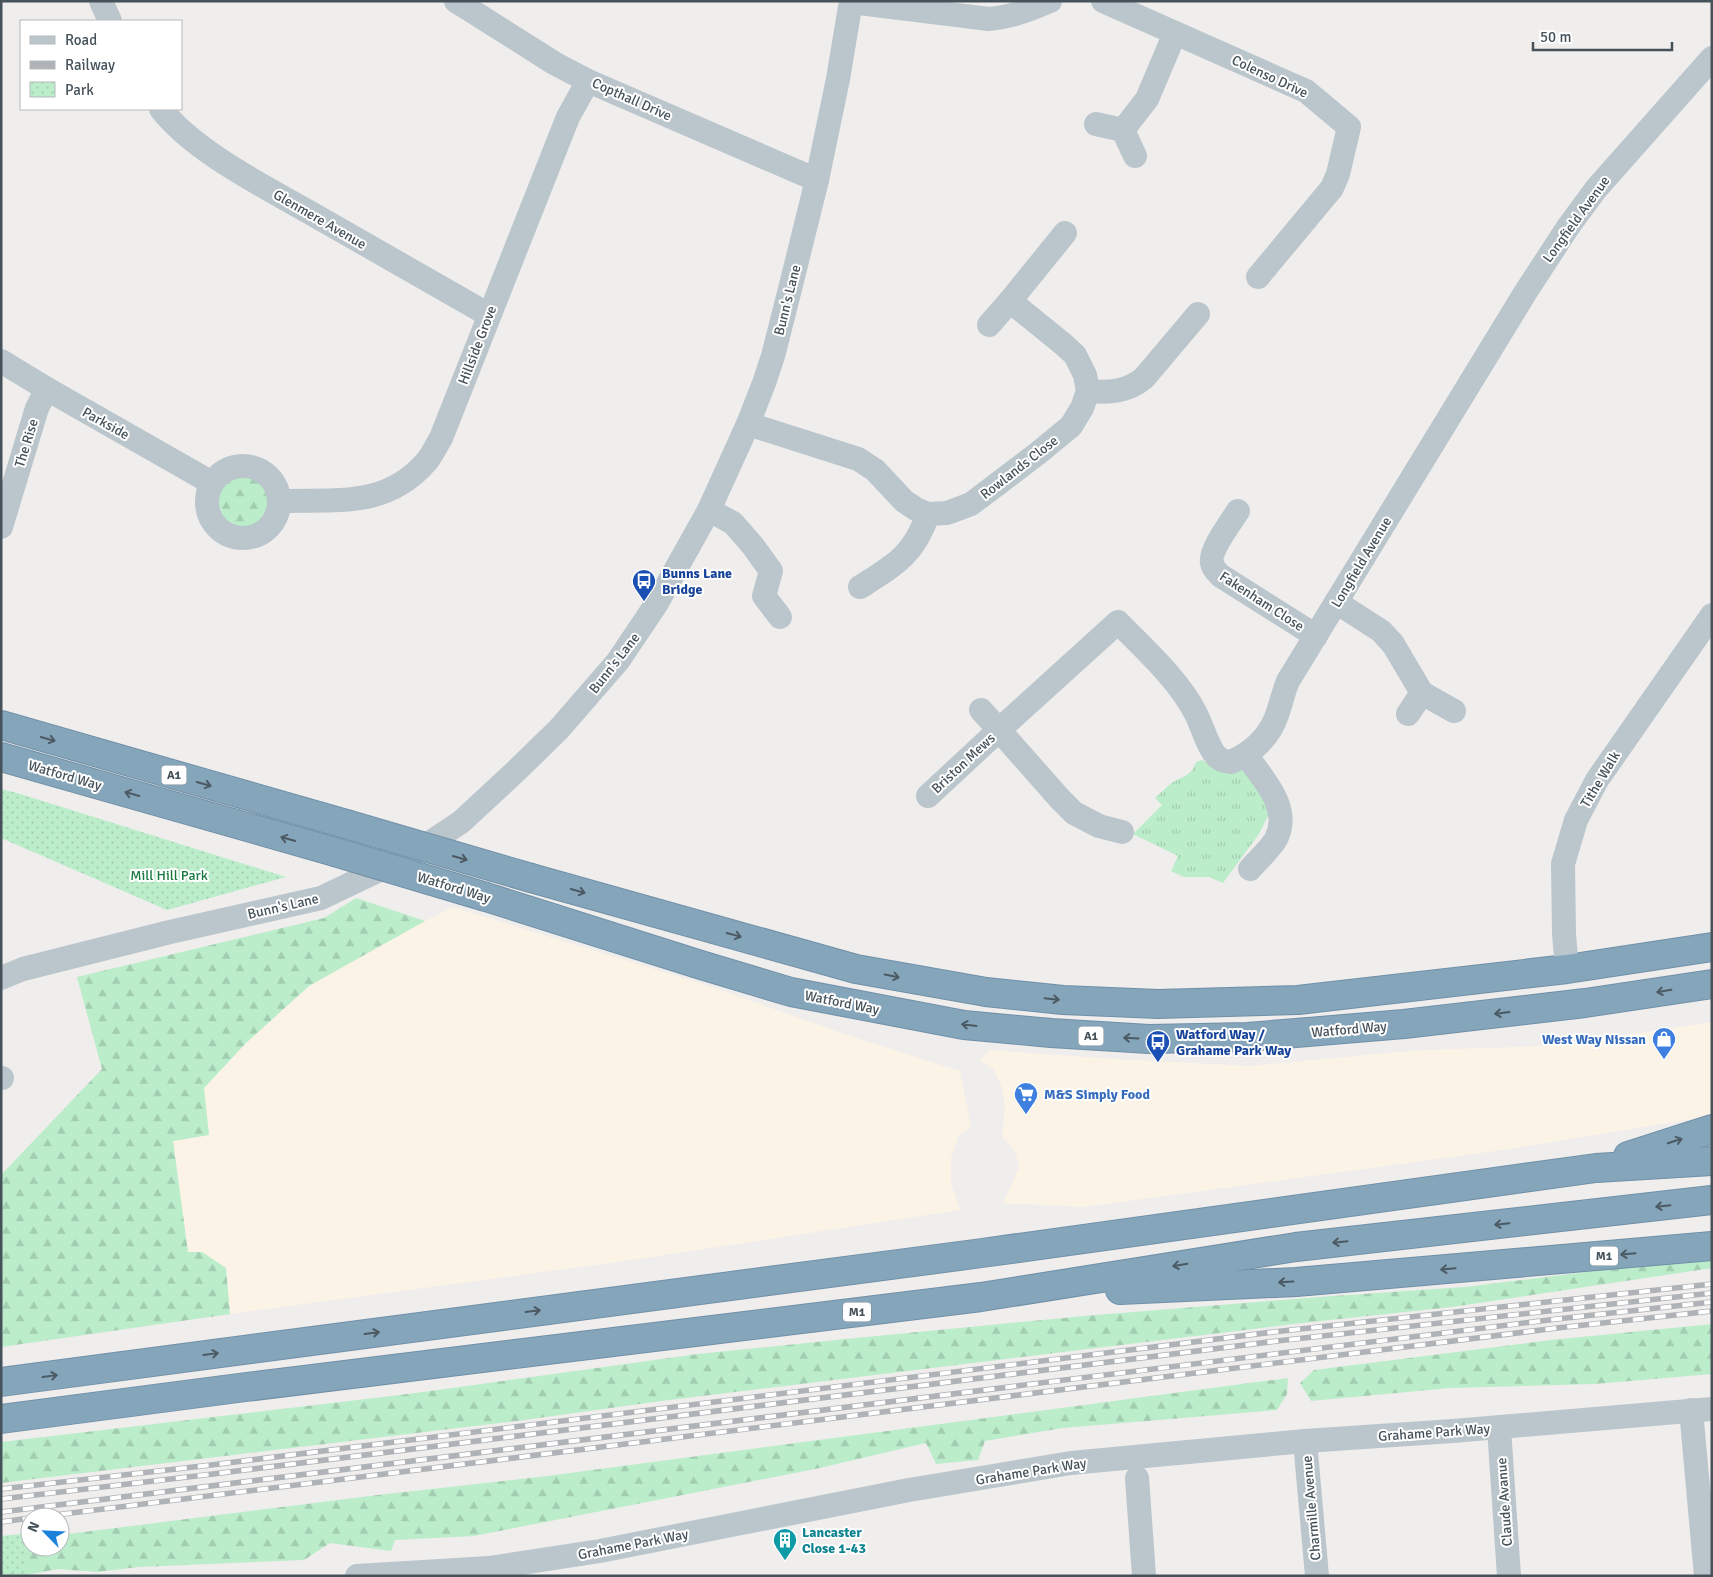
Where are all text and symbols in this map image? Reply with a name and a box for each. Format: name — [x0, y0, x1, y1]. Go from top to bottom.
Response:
legend — [20, 20, 182, 110]
scale bar — [1533, 20, 1672, 52]
text: 50 m — [1540, 28, 1571, 46]
text: Road — [65, 31, 97, 49]
street label: Colenso Drive — [1229, 51, 1311, 101]
text: Railway — [65, 56, 115, 74]
street label: Copthall Drive — [589, 74, 674, 125]
text: Park — [65, 81, 94, 99]
street label: Longfield Avenue — [1539, 173, 1613, 266]
street label: Glenmere Avenue — [270, 186, 369, 253]
street label: Bunn's Lane — [770, 263, 804, 337]
street label: Hillside Grove — [455, 303, 500, 387]
street label: Parkside — [79, 404, 132, 443]
street label: The Rise — [11, 417, 42, 470]
street label: Rowlands Close — [977, 432, 1062, 503]
street label: Longfield Avenue — [1328, 514, 1395, 611]
place label: Bunns Lane Bridge — [662, 565, 732, 598]
bus stop icon: Bunns Lane Bridge — [631, 568, 657, 602]
street label: Fakenham Close — [1216, 568, 1307, 635]
street label: Bunn's Lane — [585, 630, 643, 697]
street label: Briston Mews — [928, 730, 999, 797]
one-way arrow — [40, 734, 56, 744]
street label: Tithe Walk — [1577, 748, 1624, 811]
street label: Watford Way — [26, 757, 104, 794]
road number: A1 — [162, 766, 186, 784]
one-way arrow — [196, 779, 212, 789]
one-way arrow — [124, 789, 140, 799]
one-way arrow — [280, 833, 296, 843]
one-way arrow — [452, 853, 468, 863]
park label: Mill Hill Park — [130, 867, 208, 884]
street label: Watford Way — [415, 868, 493, 907]
one-way arrow — [570, 887, 586, 897]
street label: Bunn's Lane — [246, 890, 320, 923]
one-way arrow — [726, 931, 742, 940]
one-way arrow — [883, 971, 899, 981]
street label: Watford Way — [803, 987, 881, 1018]
one-way arrow — [1656, 987, 1672, 997]
one-way arrow — [1044, 994, 1060, 1004]
one-way arrow — [1495, 1008, 1511, 1018]
street label: Watford Way — [1311, 1018, 1388, 1041]
one-way arrow — [962, 1020, 978, 1030]
road number: A1 — [1078, 1026, 1104, 1046]
place label: Watford Way / Grahame Park Way — [1176, 1026, 1291, 1059]
shop icon: West Way Nissan — [1651, 1026, 1677, 1060]
bus stop icon: Watford Way / Grahame Park Way — [1145, 1029, 1171, 1063]
place label: West Way Nissan — [1542, 1031, 1646, 1048]
one-way arrow — [1123, 1033, 1139, 1042]
supermarket icon: M&S Simply Food — [1013, 1081, 1039, 1115]
place label: M&S Simply Food — [1044, 1086, 1150, 1103]
one-way arrow — [1667, 1135, 1683, 1145]
one-way arrow — [1656, 1201, 1672, 1211]
one-way arrow — [1494, 1219, 1510, 1229]
one-way arrow — [1333, 1237, 1349, 1247]
road number: M1 — [1590, 1246, 1618, 1266]
one-way arrow — [1621, 1249, 1637, 1258]
one-way arrow — [1172, 1261, 1188, 1271]
one-way arrow — [1440, 1264, 1456, 1274]
one-way arrow — [1278, 1278, 1294, 1287]
road number: M1 — [843, 1302, 871, 1321]
one-way arrow — [524, 1306, 540, 1316]
one-way arrow — [363, 1327, 379, 1337]
one-way arrow — [202, 1349, 218, 1359]
one-way arrow — [41, 1370, 57, 1380]
street label: Grahame Park Way — [1378, 1420, 1491, 1445]
street label: Grahame Park Way — [974, 1454, 1088, 1489]
street label: Charmille Avenue — [1298, 1455, 1325, 1561]
street label: Claude Avanue — [1493, 1457, 1516, 1547]
north arrow — [20, 1507, 70, 1557]
text: N — [24, 1519, 43, 1535]
place label: Lancaster Close 1-43 — [802, 1524, 866, 1557]
street label: Grahame Park Way — [577, 1525, 690, 1564]
building icon: Lancaster Close 1-43 — [772, 1527, 798, 1561]

